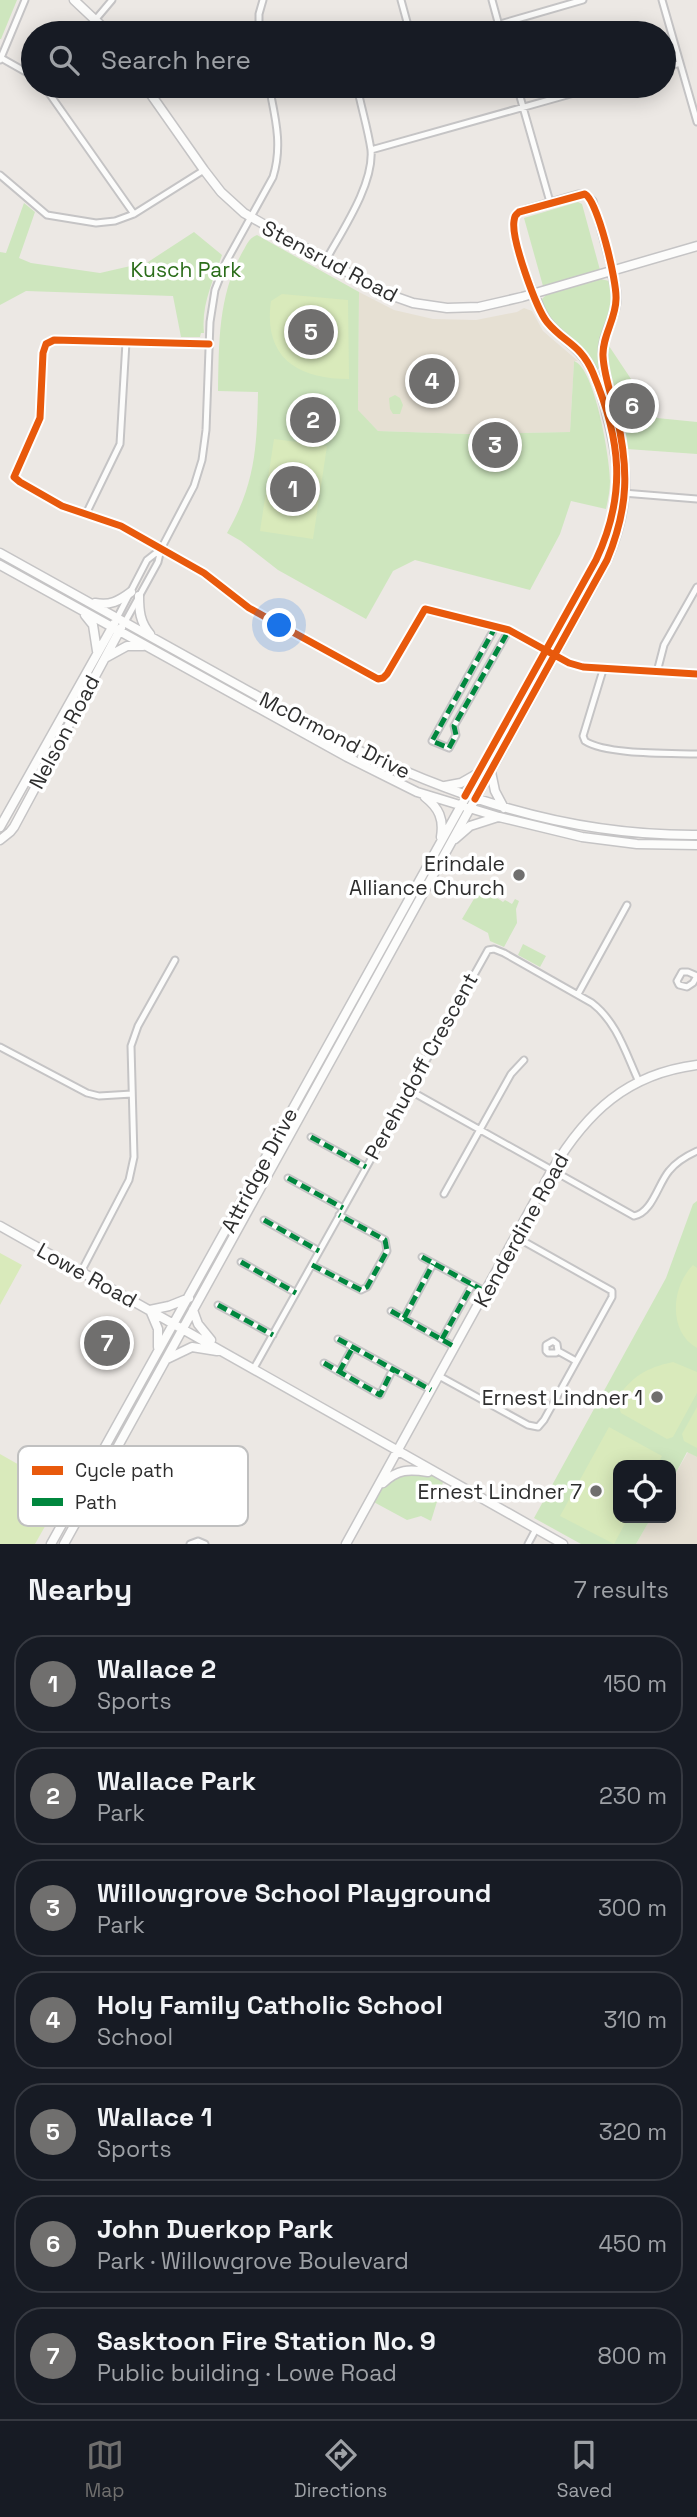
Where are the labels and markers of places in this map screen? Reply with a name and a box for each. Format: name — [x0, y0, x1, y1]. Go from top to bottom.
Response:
pin: 5 — [288, 306, 334, 358]
pin: 4 — [409, 355, 455, 407]
pin: 6 — [609, 380, 655, 432]
pin: 2 — [290, 394, 336, 446]
pin: 3 — [472, 419, 518, 471]
pin: 1 — [270, 463, 316, 515]
place label: Erindale Alliance Church — [349, 850, 505, 901]
marker: Erindale Alliance Church — [511, 867, 527, 883]
pin: 7 — [84, 1317, 130, 1369]
place label: Ernest Lindner 1 — [482, 1384, 643, 1411]
marker: Ernest Lindner 1 — [649, 1389, 665, 1405]
place label: Ernest Lindner 7 — [418, 1478, 582, 1505]
marker: Ernest Lindner 7 — [588, 1483, 604, 1499]

